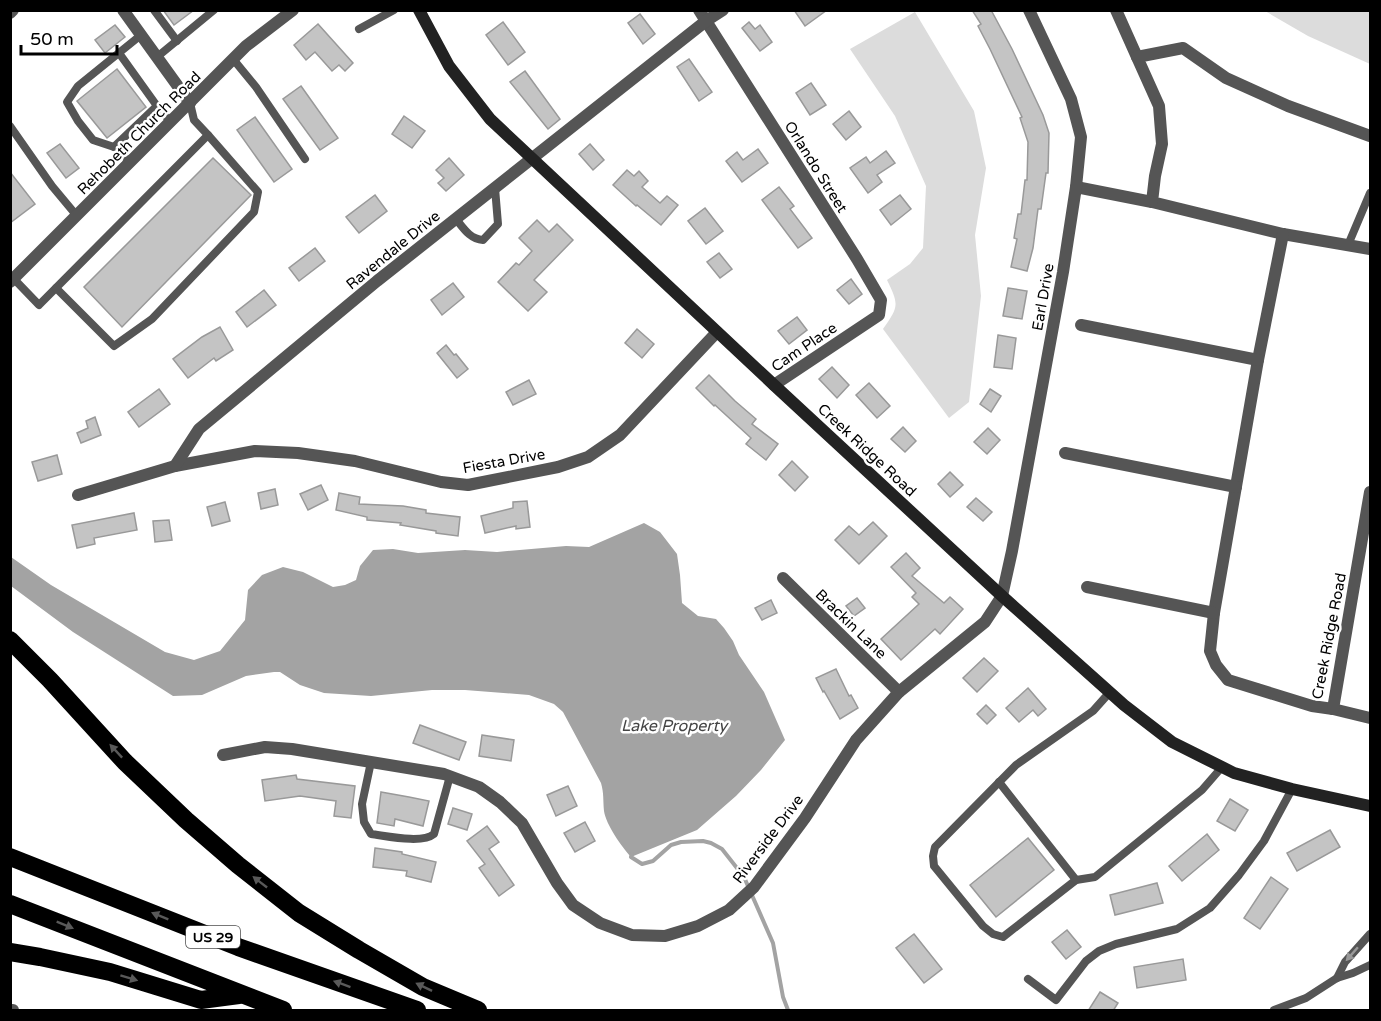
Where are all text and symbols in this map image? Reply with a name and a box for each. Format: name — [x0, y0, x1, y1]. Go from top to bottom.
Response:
scale bar — [21, 18, 117, 56]
text: 50 m — [30, 28, 74, 50]
street label: Rehobeth Church Road — [74, 68, 204, 198]
street label: Orlando Street — [781, 118, 851, 216]
street label: Ravendale Drive — [342, 207, 444, 293]
street label: Earl Drive — [1028, 262, 1058, 332]
street label: Cam Place — [768, 319, 840, 375]
street label: Creek Ridge Road — [814, 400, 920, 500]
street label: Fiesta Drive — [461, 445, 547, 477]
street label: Creek Ridge Road — [1308, 571, 1350, 701]
street label: Brackin Lane — [812, 586, 890, 662]
water label: Lake Property — [621, 716, 729, 736]
one-way arrow — [109, 744, 123, 759]
street label: Riverside Drive — [729, 791, 807, 887]
one-way arrow — [252, 876, 268, 889]
one-way arrow — [150, 911, 168, 921]
one-way arrow — [56, 921, 74, 930]
road number: US 29 — [186, 926, 240, 948]
one-way arrow — [1345, 947, 1359, 962]
one-way arrow — [120, 974, 138, 983]
one-way arrow — [333, 978, 351, 988]
one-way arrow — [416, 982, 433, 991]

